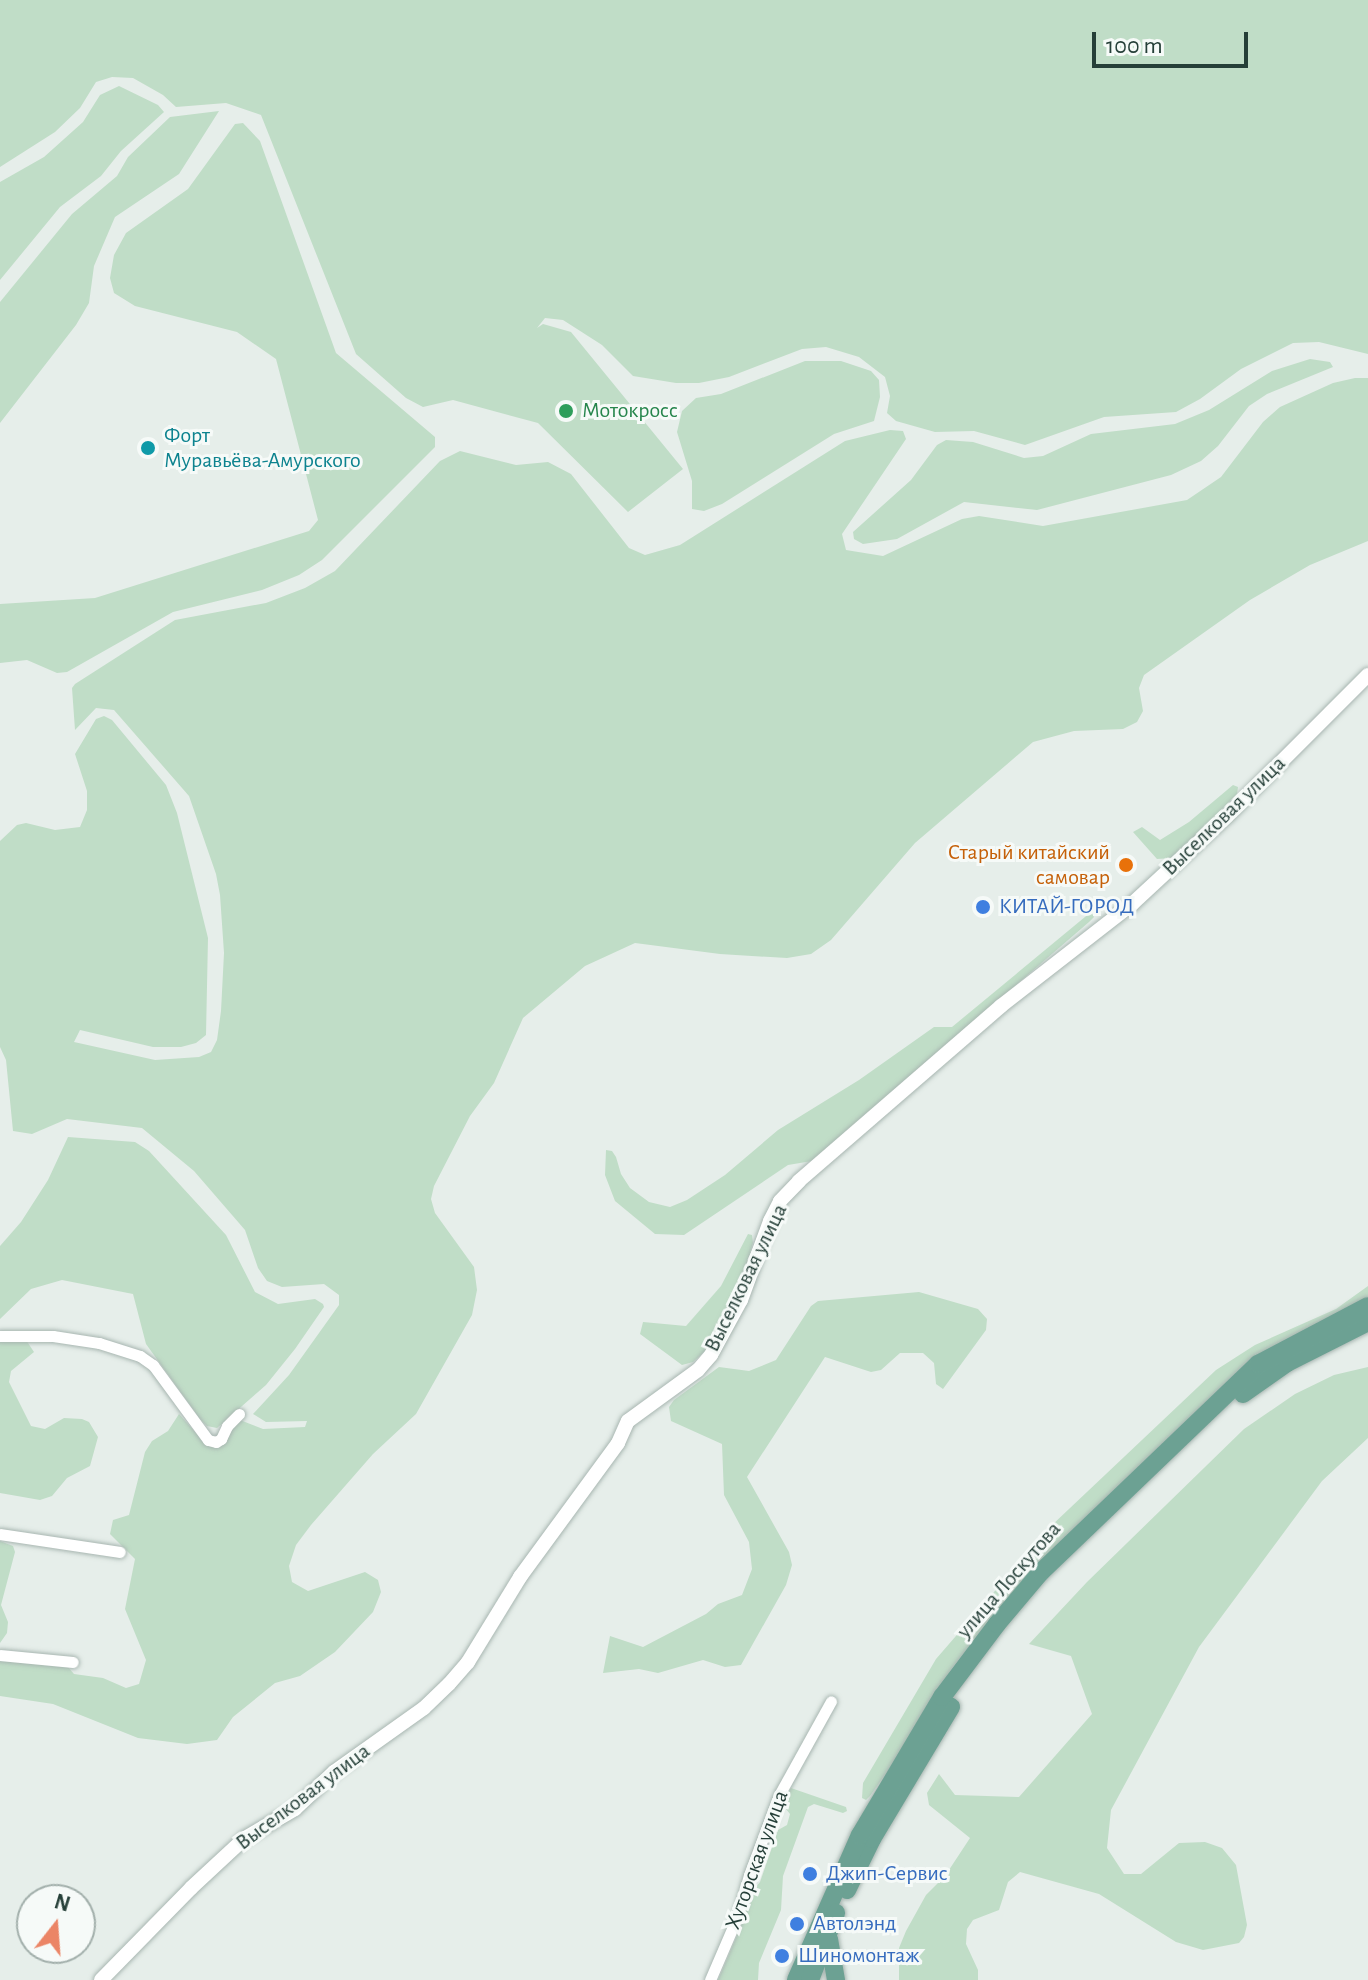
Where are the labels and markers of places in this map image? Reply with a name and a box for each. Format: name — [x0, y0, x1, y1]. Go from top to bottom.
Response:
place label: Мотокросс — [582, 398, 678, 424]
marker: Мотокросс — [557, 402, 575, 420]
place label: Форт Муравьёва-Амурского — [164, 422, 361, 474]
marker: Форт Муравьёва-Амурского — [139, 439, 157, 457]
place label: Старый китайский самовар — [948, 839, 1110, 890]
marker: Старый китайский самовар — [1117, 856, 1135, 874]
place label: КИТАЙ-ГОРОД — [999, 894, 1134, 920]
marker: КИТАЙ-ГОРОД — [974, 898, 992, 916]
place label: Джип-Сервис — [826, 1861, 948, 1887]
marker: Джип-Сервис — [801, 1865, 819, 1883]
place label: Автолэнд — [813, 1911, 896, 1937]
marker: Автолэнд — [788, 1915, 806, 1933]
place label: Шиномонтаж — [798, 1943, 920, 1969]
marker: Шиномонтаж — [773, 1947, 791, 1965]

